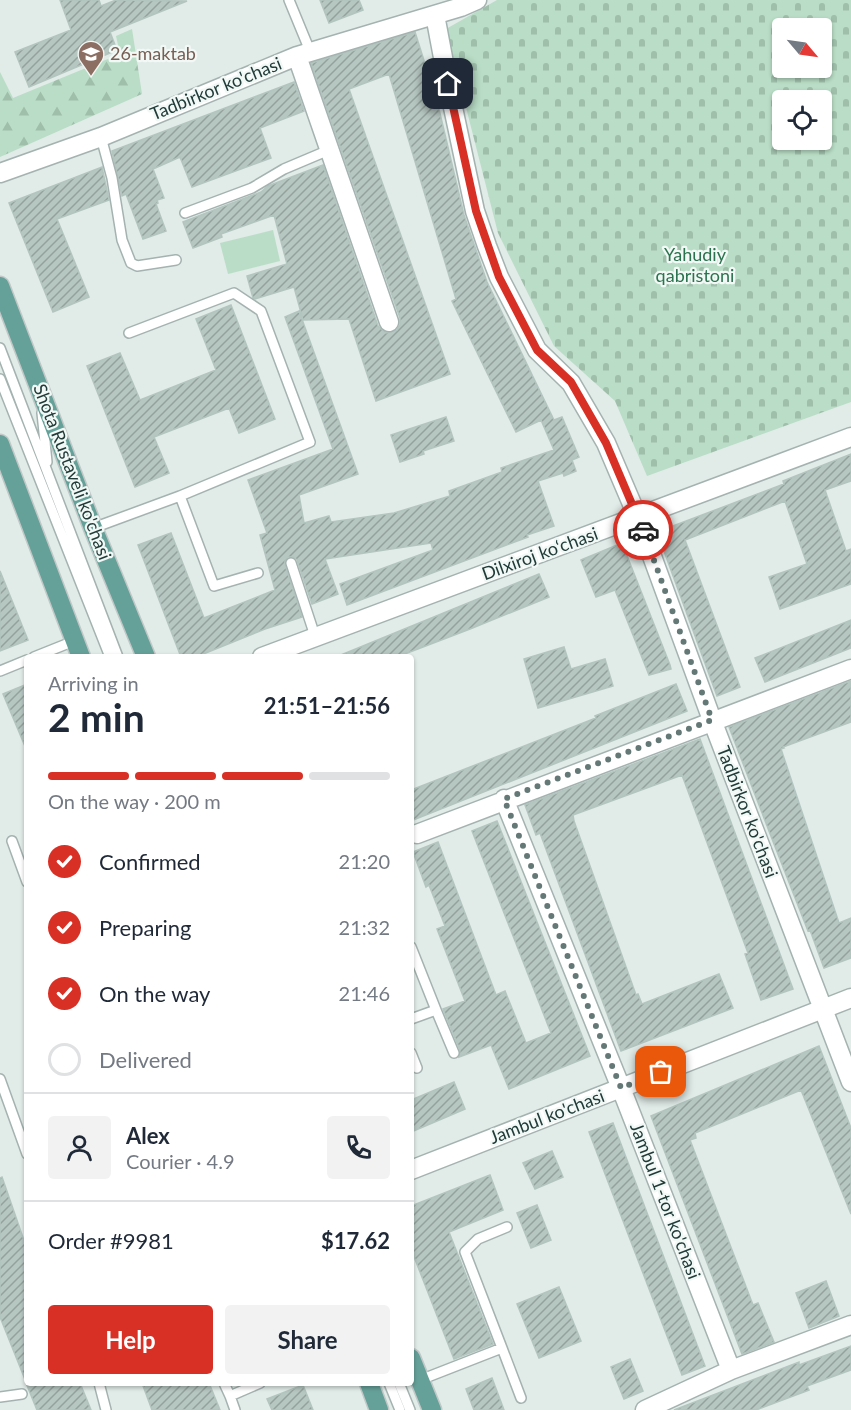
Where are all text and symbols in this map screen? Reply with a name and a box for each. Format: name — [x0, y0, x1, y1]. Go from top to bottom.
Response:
north arrow — [772, 18, 832, 78]
map controls — [772, 18, 832, 150]
school or university icon: 26-maktab — [76, 39, 106, 77]
place label: 26-maktab — [110, 42, 196, 64]
street label: Tadbirkor ko'chasi — [147, 52, 284, 124]
pin — [422, 58, 473, 109]
icon: home — [431, 67, 464, 100]
button: locate — [772, 90, 832, 150]
park label: Yahudiy qabristoni — [656, 243, 734, 286]
street label: Shota Rustaveli ko'chasi — [29, 380, 117, 563]
courier — [613, 500, 673, 560]
icon: car — [627, 514, 660, 547]
street label: Dilxiroj ko‘chasi — [479, 522, 601, 584]
text: Arriving in — [48, 671, 139, 695]
text: 21:51–21:56 — [264, 692, 390, 719]
text: 2 min — [48, 694, 145, 740]
street label: Tadbirkor ko'chasi — [713, 743, 783, 881]
text: On the way · 200 m — [48, 789, 221, 813]
icon: check — [48, 845, 81, 878]
text: Confirmed — [99, 848, 201, 875]
text: 21:20 — [339, 849, 390, 873]
icon: check — [48, 911, 81, 944]
text: Preparing — [99, 914, 191, 941]
text: 21:32 — [339, 915, 390, 939]
icon: check — [48, 977, 81, 1010]
text: On the way — [99, 980, 210, 1007]
text: 21:46 — [339, 981, 390, 1005]
text: Delivered — [99, 1046, 192, 1073]
pin — [635, 1046, 686, 1097]
icon: bag — [644, 1055, 677, 1088]
street label: Jambul ko'chasi — [486, 1084, 607, 1148]
button: person — [48, 1116, 111, 1179]
button: phone — [327, 1116, 390, 1179]
street label: Jambul 1-tor ko'chasi — [626, 1119, 706, 1282]
text: Alex — [126, 1122, 170, 1149]
text: Courier · 4.9 — [126, 1149, 235, 1173]
text: Order #9981 — [48, 1227, 174, 1254]
text: $17.62 — [321, 1227, 390, 1254]
button: Help — [48, 1305, 213, 1374]
button: Share — [225, 1305, 390, 1374]

